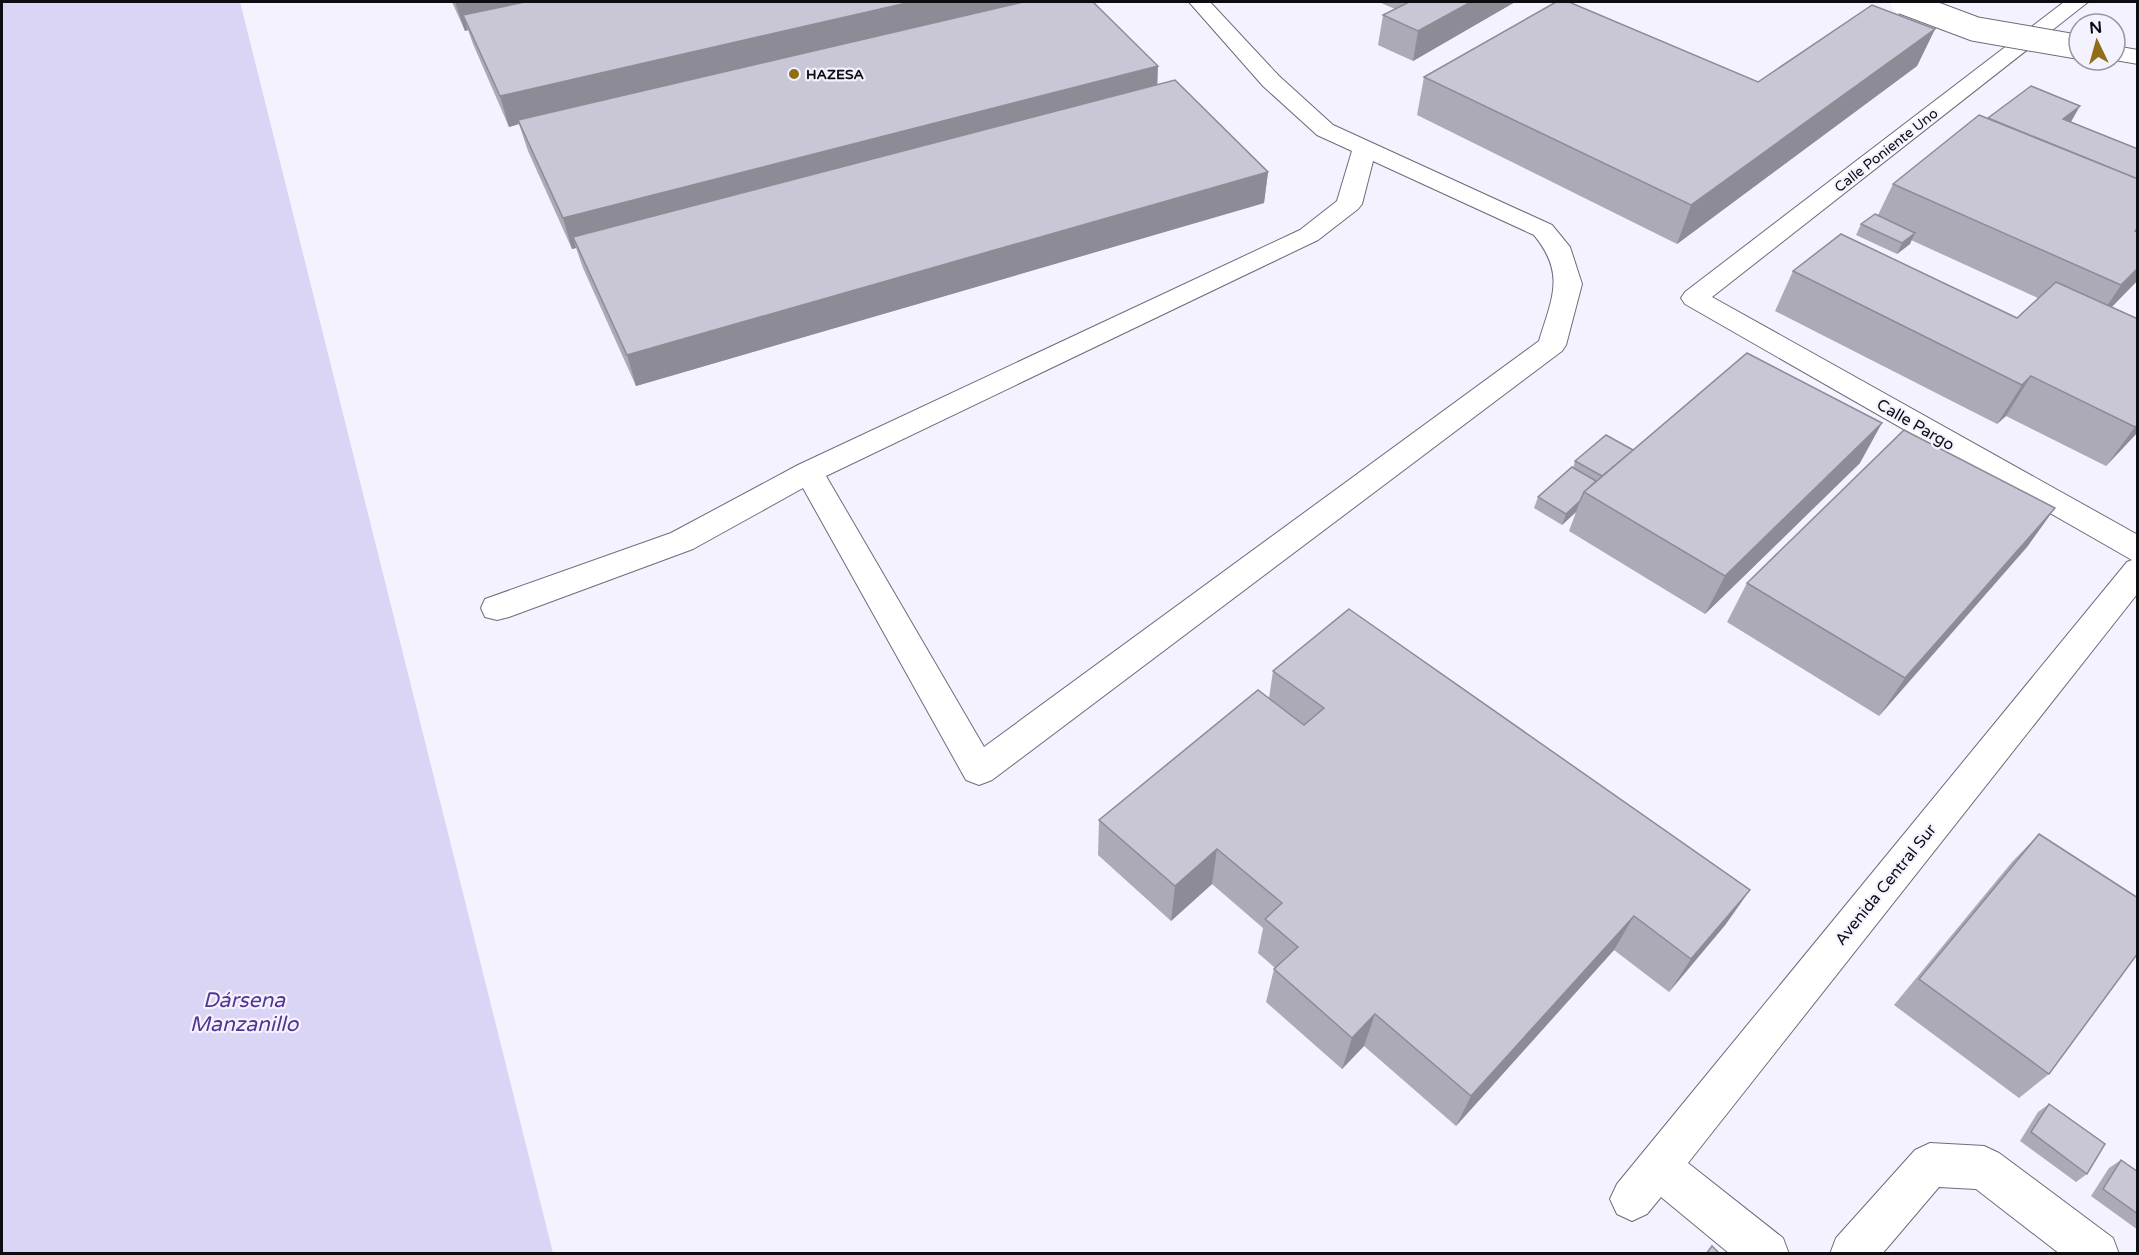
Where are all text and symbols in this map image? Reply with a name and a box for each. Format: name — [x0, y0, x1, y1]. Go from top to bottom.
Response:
north arrow — [2067, 12, 2127, 72]
text: N — [2089, 18, 2103, 39]
place label: HAZESA — [806, 66, 865, 83]
marker: HAZESA — [787, 67, 801, 81]
street label: Calle Poniente Uno — [1831, 105, 1941, 196]
street label: Calle Pargo — [1873, 395, 1958, 455]
street label: Avenida Central Sur — [1831, 819, 1941, 949]
water label: Dársena Manzanillo — [190, 988, 299, 1037]

